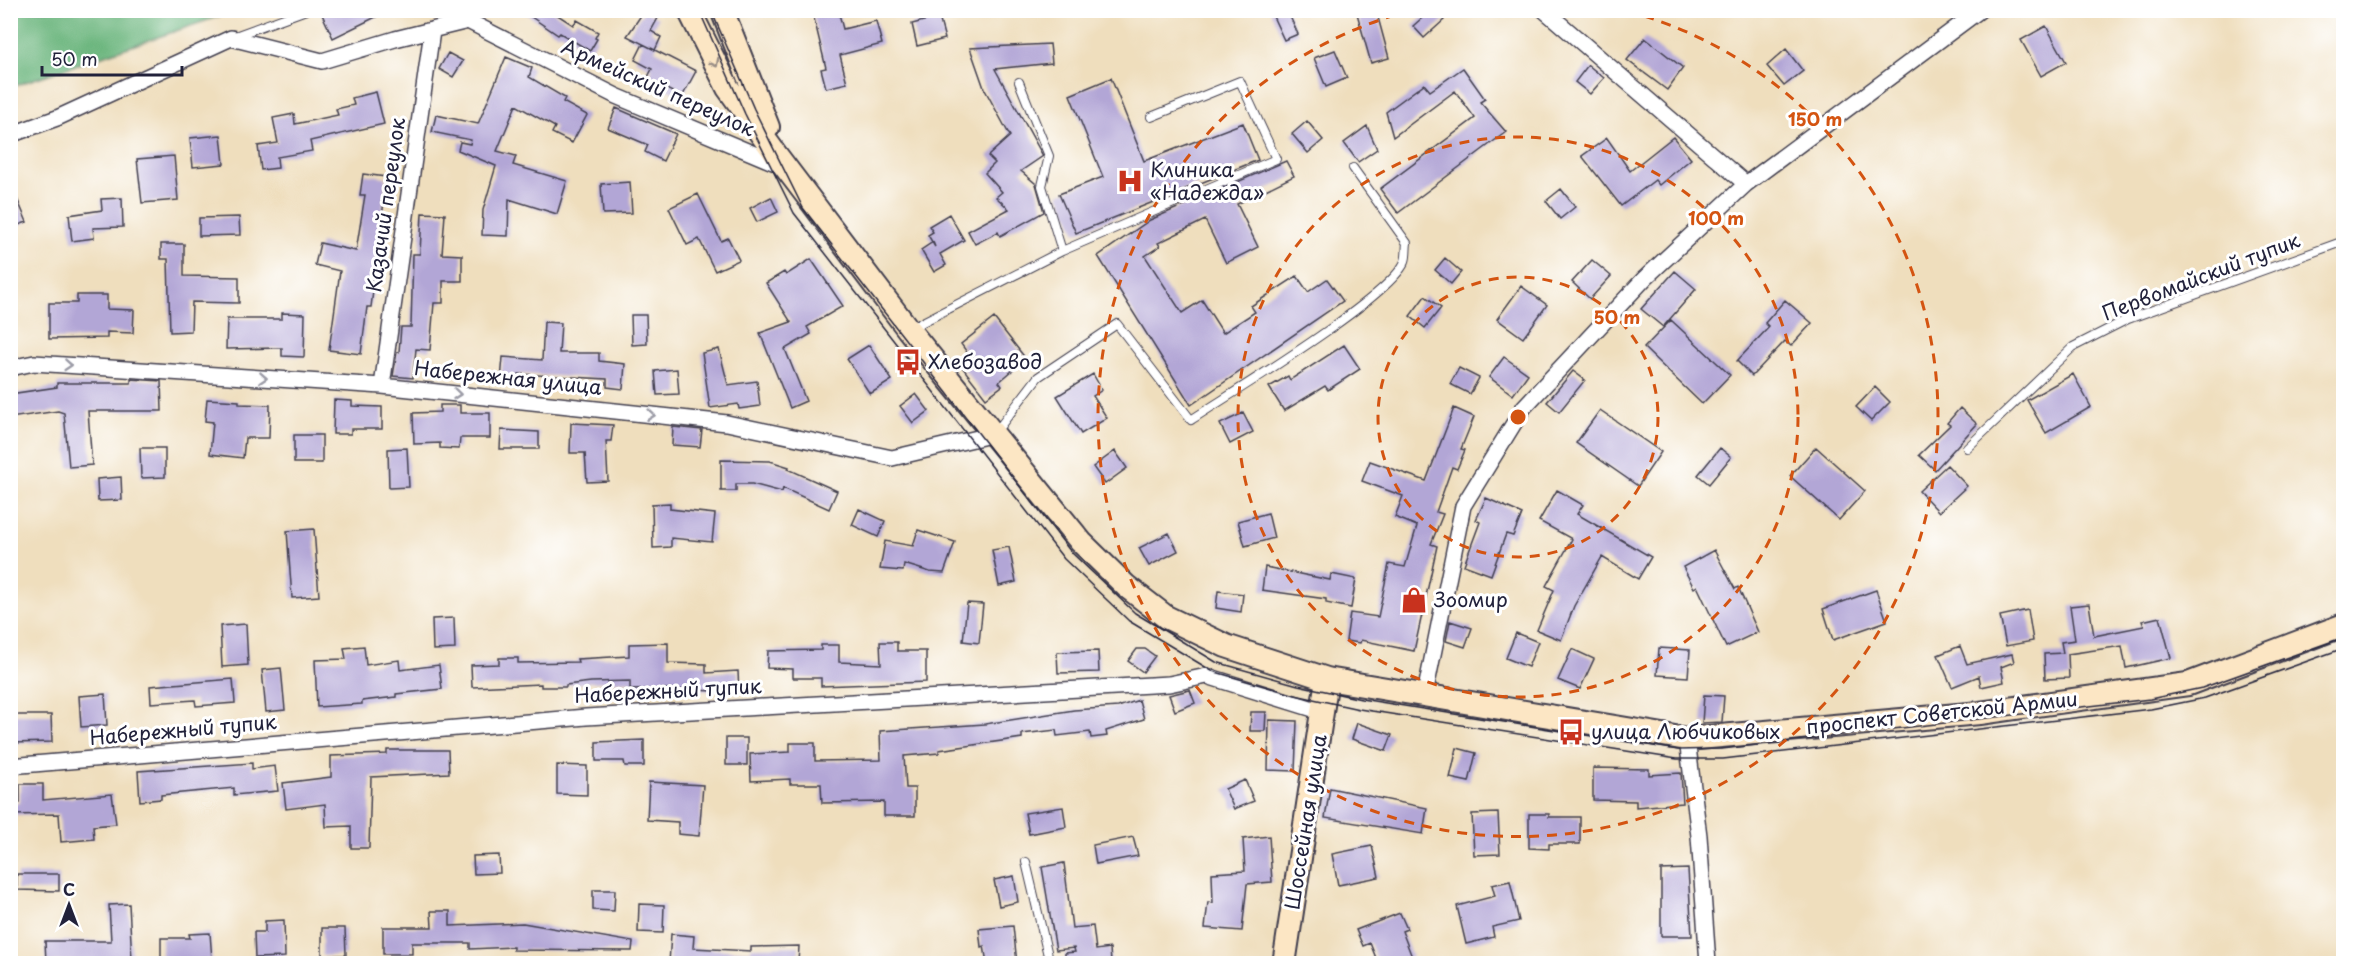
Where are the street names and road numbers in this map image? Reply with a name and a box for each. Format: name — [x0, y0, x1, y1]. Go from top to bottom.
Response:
street label: Армейский переулок — [557, 31, 760, 143]
street label: Казачий переулок — [358, 115, 412, 294]
street label: Первомайский тупик — [2097, 224, 2304, 328]
street label: Набережная улица — [413, 352, 604, 402]
street label: Набережный тупик — [574, 670, 762, 710]
street label: проспект Советской Армии — [1805, 683, 2079, 741]
street label: Набережный тупик — [88, 706, 278, 752]
street label: Шоссейная улица — [1276, 732, 1334, 912]

